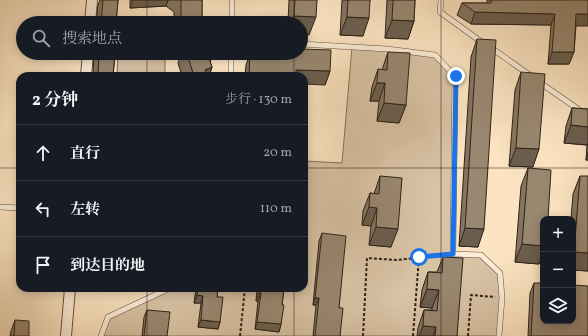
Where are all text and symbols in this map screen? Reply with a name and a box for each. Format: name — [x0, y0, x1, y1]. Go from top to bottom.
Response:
search box — [16, 16, 308, 60]
icon: search — [30, 27, 52, 49]
text: 搜索地点 — [62, 29, 122, 50]
route end — [447, 67, 465, 85]
text: 2 分钟 — [32, 89, 78, 112]
text: 步行 · 130 m — [225, 91, 292, 109]
icon: ahead — [32, 142, 54, 164]
text: 直行 — [70, 144, 100, 165]
text: 20 m — [263, 144, 292, 162]
icon: left — [32, 198, 54, 220]
text: 左转 — [70, 200, 100, 221]
text: 110 m — [260, 200, 292, 218]
map controls — [540, 216, 576, 324]
button: + — [540, 216, 576, 252]
route start — [410, 248, 428, 266]
button: − — [540, 252, 576, 288]
icon: arrive — [32, 254, 54, 276]
text: 到达目的地 — [70, 256, 145, 277]
button: layers — [540, 288, 576, 324]

